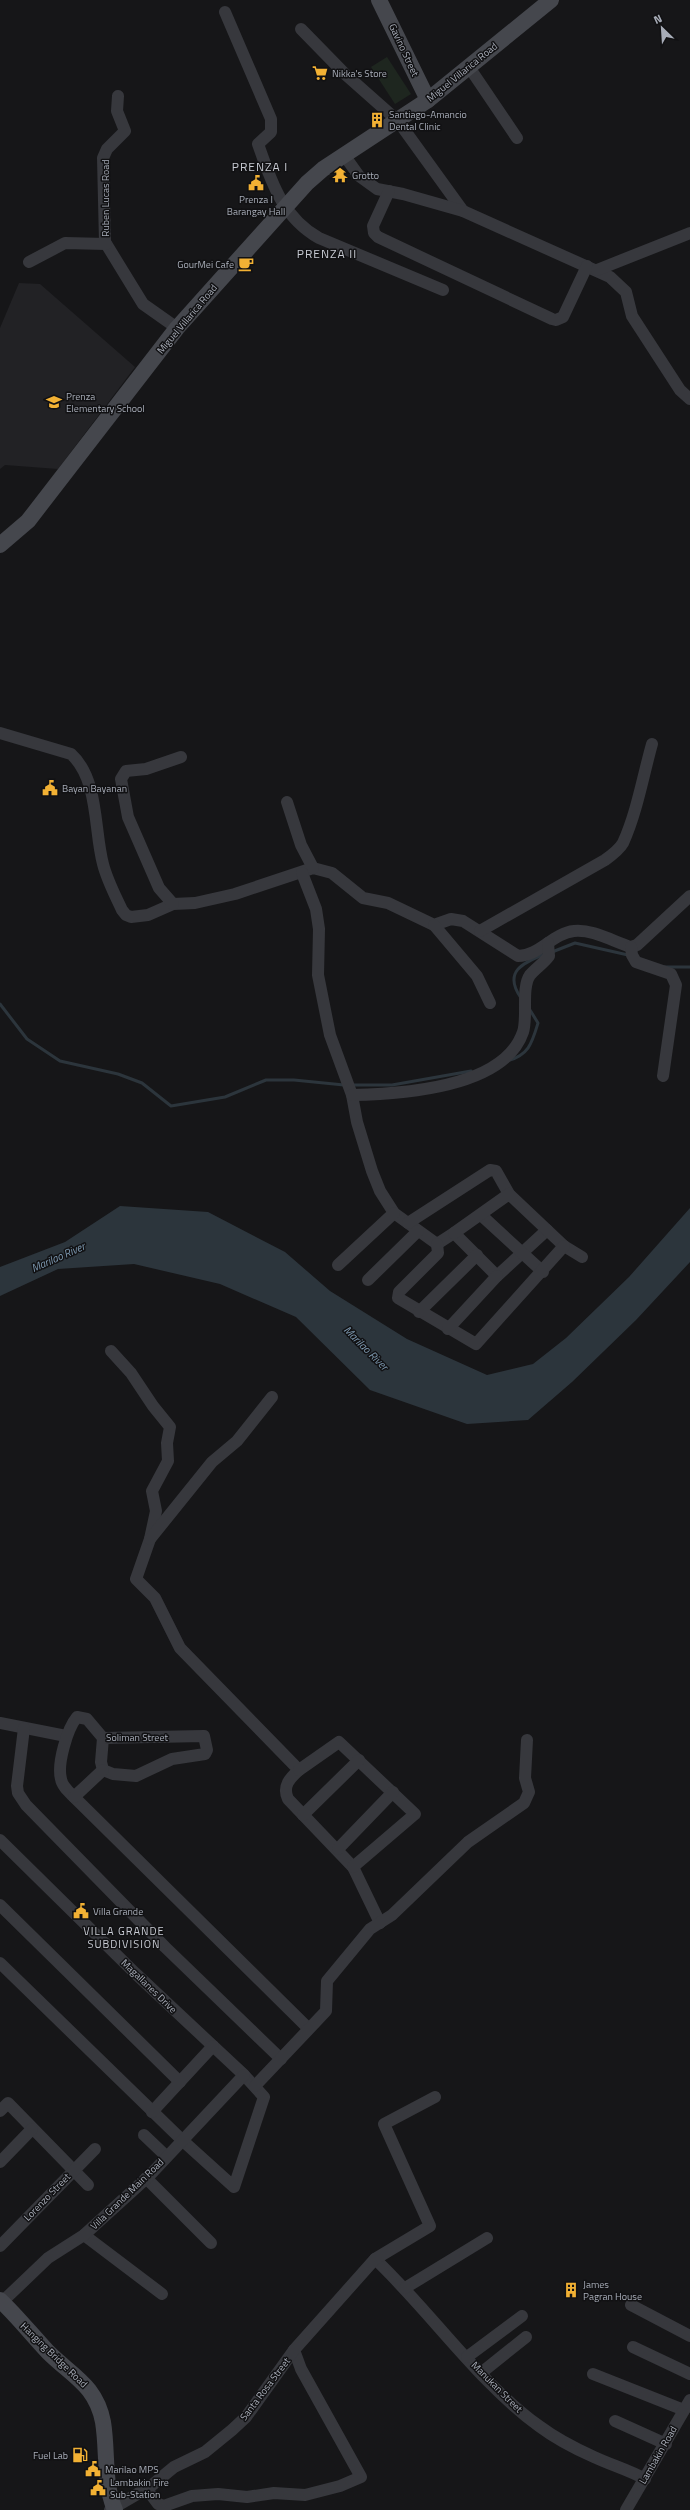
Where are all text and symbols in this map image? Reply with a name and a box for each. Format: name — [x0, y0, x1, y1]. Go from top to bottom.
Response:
north arrow — [642, 8, 682, 48]
text: N — [651, 10, 665, 28]
street label: Gavino Street — [385, 21, 423, 79]
street label: Miguel Villarica Road — [423, 39, 501, 105]
supermarket icon: Nikka's Store — [311, 64, 329, 82]
place label: Nikka's Store — [332, 66, 387, 81]
place label: Santiago-Amancio Dental Clinic — [389, 107, 467, 134]
building icon: Santiago-Amancio Dental Clinic — [368, 111, 386, 129]
district label: PRENZA I — [232, 157, 288, 176]
street label: Ruben Lucas Road — [98, 159, 113, 237]
temple icon: Grotto — [331, 166, 349, 184]
place label: Grotto — [352, 168, 379, 183]
public building icon: Prenza I Barangay Hall — [247, 174, 265, 192]
place label: Prenza I Barangay Hall — [227, 192, 285, 219]
district label: PRENZA II — [297, 244, 357, 263]
cafe icon: GourMei Cafe — [237, 255, 255, 273]
place label: GourMei Cafe — [177, 257, 234, 272]
street label: Miguel Villarica Road — [153, 281, 221, 357]
place label: Prenza Elementary School — [66, 389, 145, 416]
school or university icon: Prenza Elementary School — [45, 393, 63, 411]
public building icon: Bayan Bayanan — [41, 779, 59, 797]
place label: Bayan Bayanan — [62, 781, 127, 796]
water label: Marilao River — [29, 1237, 89, 1276]
water label: Marilao River — [340, 1322, 393, 1375]
street label: Soliman Street — [106, 1730, 168, 1745]
public building icon: Villa Grande — [72, 1902, 90, 1920]
place label: Villa Grande — [93, 1904, 143, 1919]
district label: VILLA GRANDE SUBDIVISION — [83, 1923, 165, 1952]
street label: Magallanes Drive — [118, 1955, 180, 2017]
street label: Villa Grande Main Road — [87, 2155, 167, 2233]
street label: Lorenzo Street — [20, 2169, 74, 2224]
place label: James Pagran House — [583, 2277, 642, 2304]
building icon: James Pagran House — [562, 2281, 580, 2299]
street label: Hanging Bridge Road — [17, 2319, 91, 2391]
street label: Santa Rosa Street — [236, 2354, 294, 2424]
street label: Manukan Street — [468, 2358, 526, 2416]
street label: Lambakin Road — [635, 2423, 681, 2487]
fuel station icon: Fuel Lab — [71, 2446, 89, 2464]
place label: Fuel Lab — [33, 2448, 68, 2463]
public building icon: Marilao MPS — [84, 2460, 102, 2478]
place label: Marilao MPS — [105, 2462, 159, 2477]
place label: Lambakin Fire Sub-Station — [110, 2475, 169, 2502]
public building icon: Lambakin Fire Sub-Station — [89, 2479, 107, 2497]

